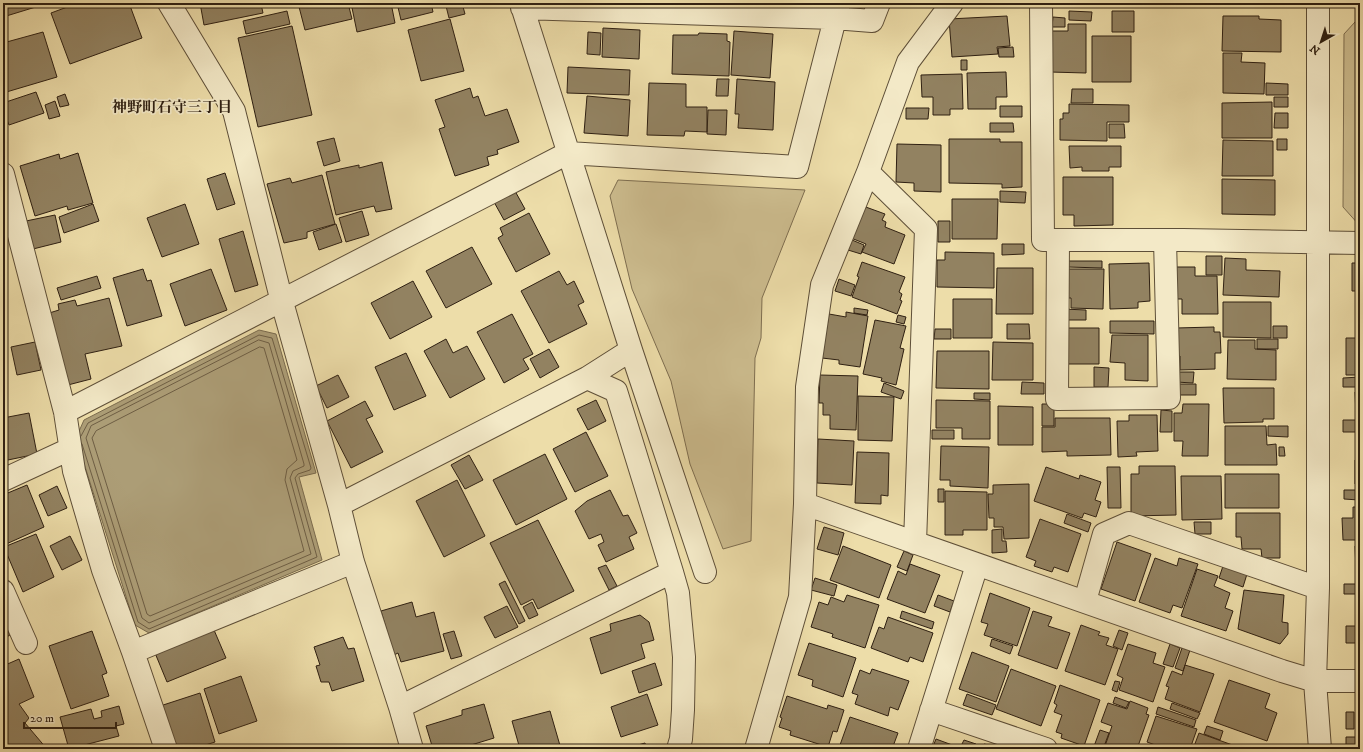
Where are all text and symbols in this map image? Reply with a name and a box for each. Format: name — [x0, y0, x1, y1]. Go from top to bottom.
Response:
north arrow — [1301, 22, 1341, 62]
text: N — [1307, 41, 1323, 57]
district label: 神野町石守三丁目 — [112, 98, 232, 117]
scale bar — [24, 704, 116, 730]
text: 20 m — [30, 711, 54, 726]

